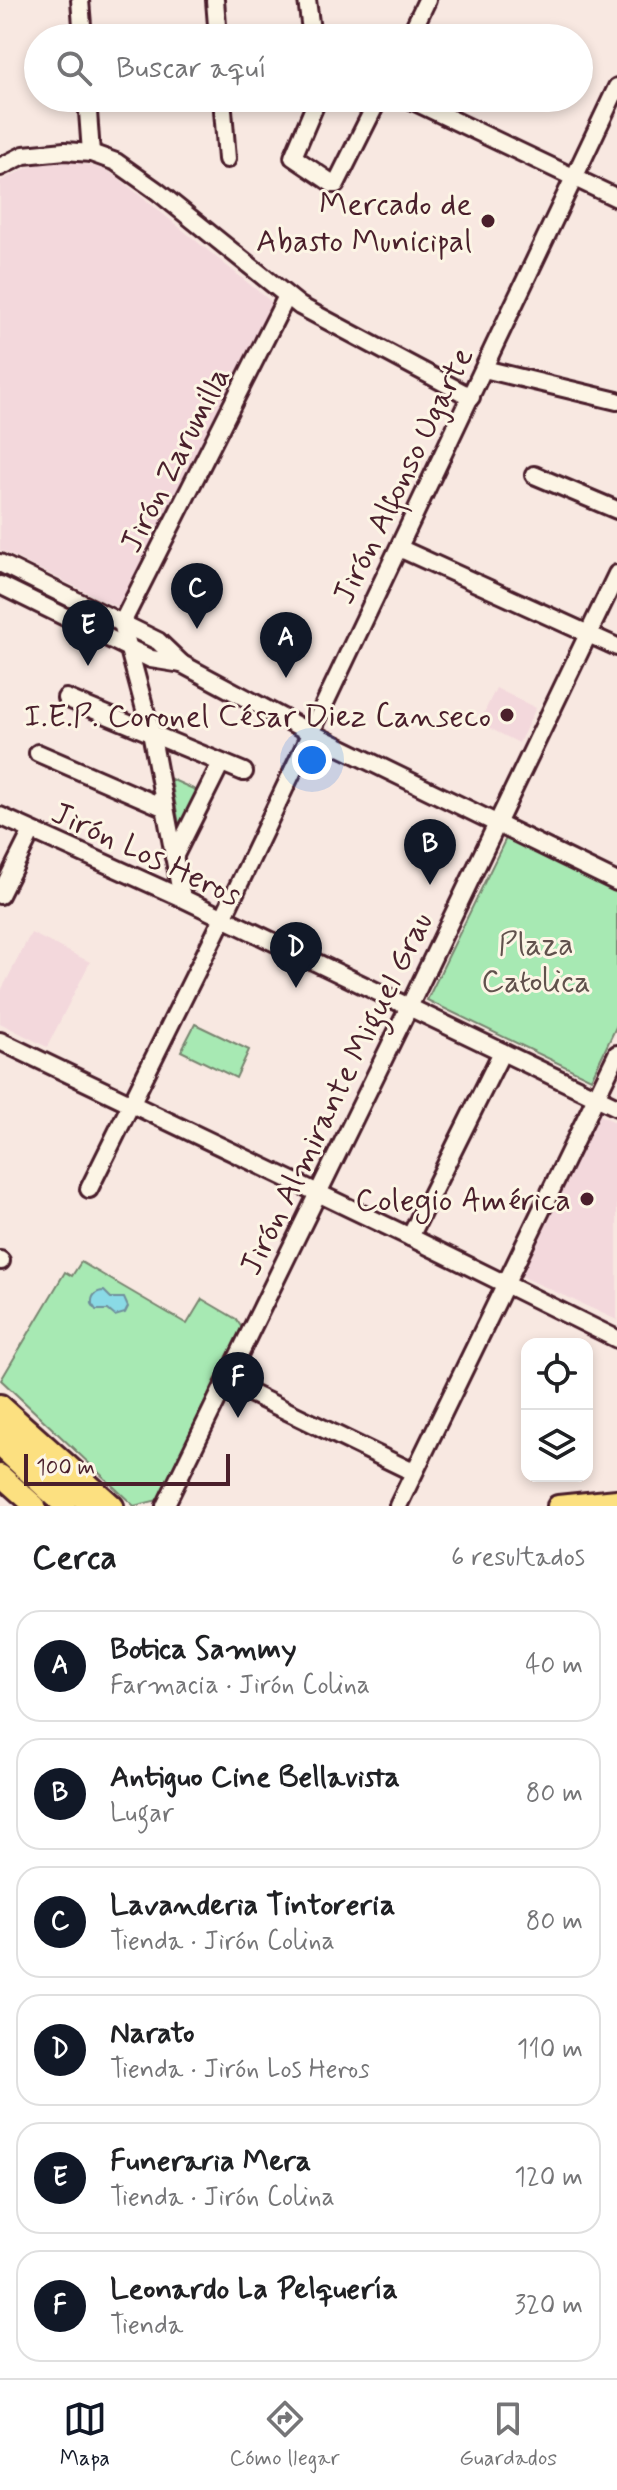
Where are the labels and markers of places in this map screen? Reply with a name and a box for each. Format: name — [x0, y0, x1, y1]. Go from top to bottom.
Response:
place label: Mercado de Abasto Municipal — [256, 184, 472, 263]
marker: Mercado de Abasto Municipal — [479, 212, 497, 230]
pin: C — [171, 563, 223, 629]
pin: E — [62, 600, 114, 666]
pin: A — [260, 612, 312, 678]
place label: I.E.P. Coronel César Diez Canseco — [24, 696, 491, 738]
marker: I.E.P. Coronel César Diez Canseco — [498, 706, 516, 724]
pin: B — [404, 819, 456, 885]
pin: D — [270, 922, 322, 988]
place label: Colegio América — [355, 1180, 571, 1224]
marker: Colegio América — [578, 1190, 596, 1208]
pin: F — [212, 1352, 264, 1418]

